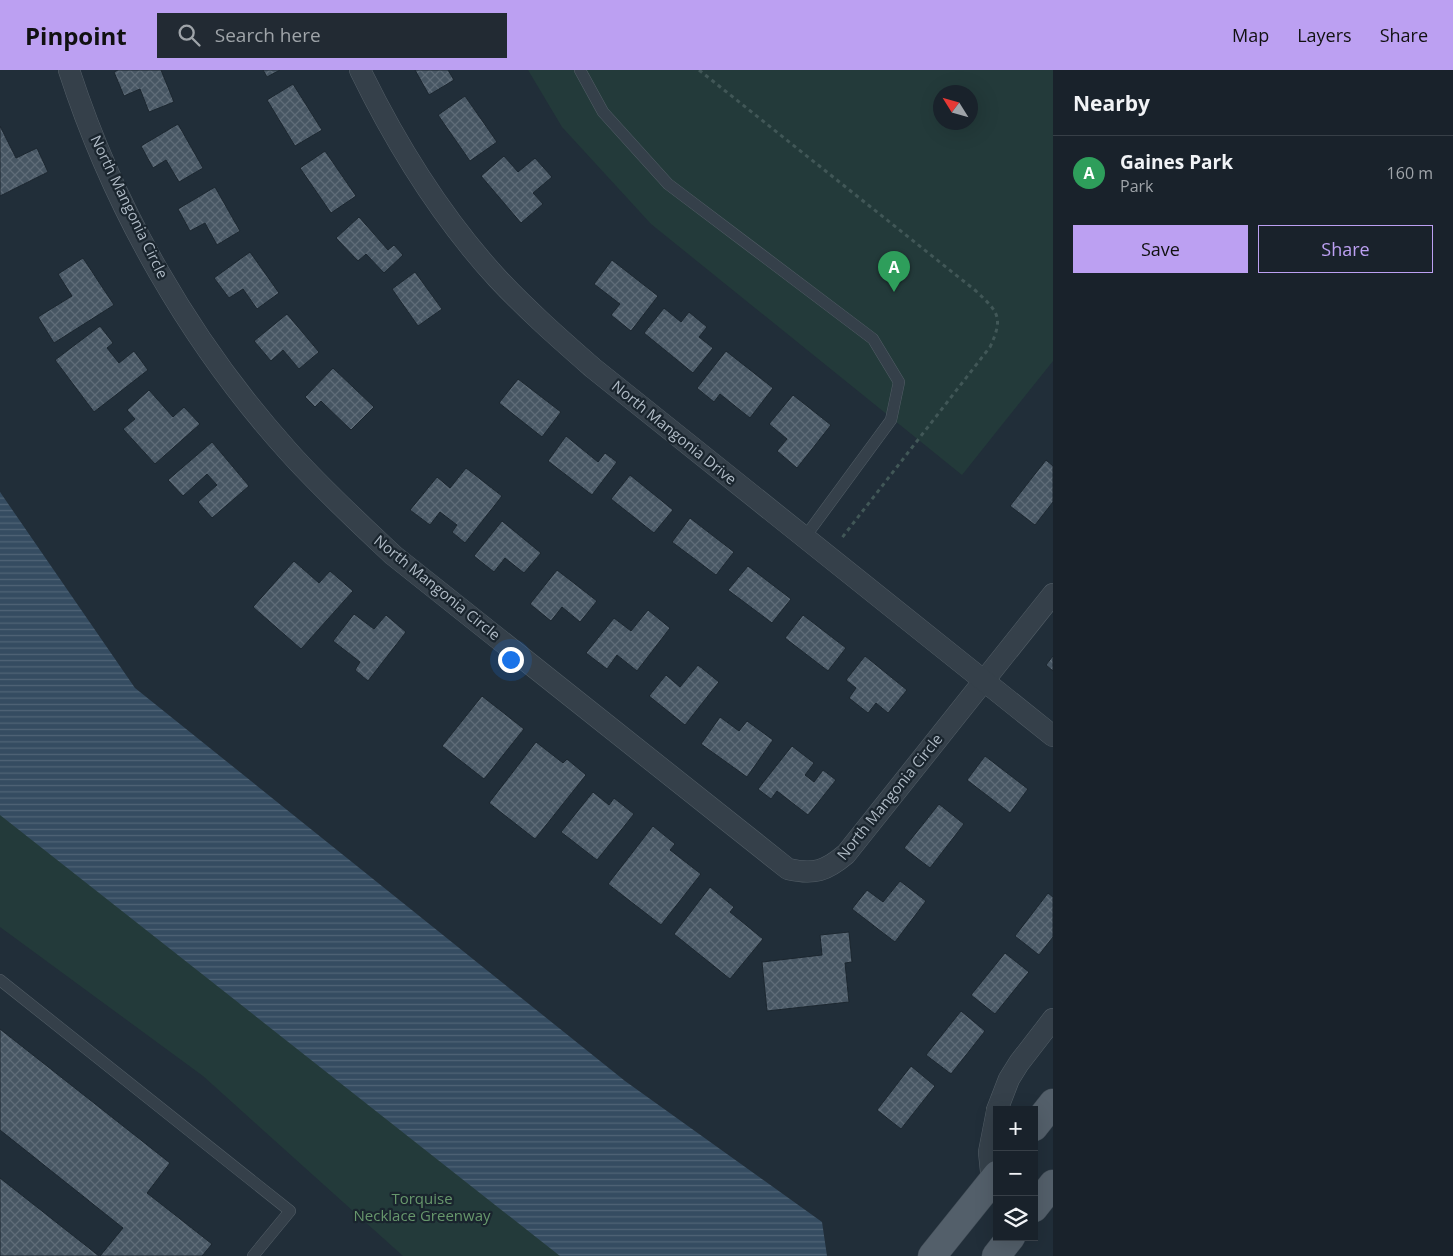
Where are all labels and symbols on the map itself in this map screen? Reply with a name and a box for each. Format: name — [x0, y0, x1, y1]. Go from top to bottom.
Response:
north arrow — [933, 85, 978, 130]
street label: North Mangonia Circle — [86, 132, 173, 282]
pin: A — [878, 251, 910, 292]
street label: North Mangonia Drive — [608, 376, 741, 489]
street label: North Mangonia Circle — [370, 530, 505, 644]
your location — [498, 647, 524, 673]
street label: North Mangonia Circle — [832, 729, 946, 864]
park label: Torquise Necklace Greenway — [354, 1188, 491, 1225]

